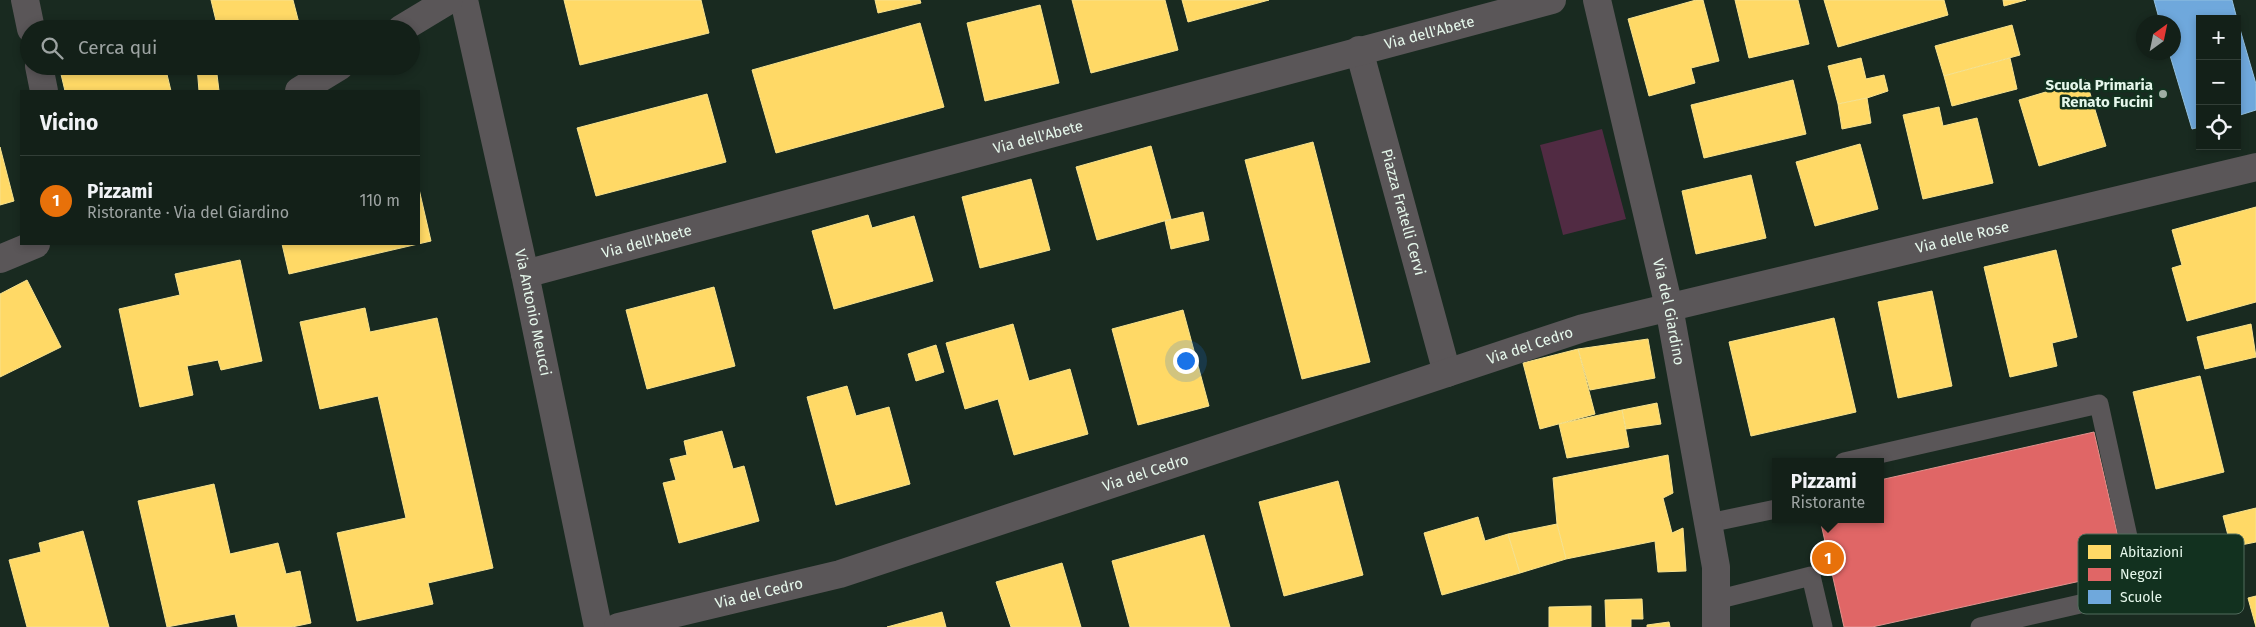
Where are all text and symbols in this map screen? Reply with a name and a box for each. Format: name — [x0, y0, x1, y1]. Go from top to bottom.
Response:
street label: Via dell'Abete — [1382, 12, 1476, 53]
north arrow — [2136, 15, 2181, 60]
map controls — [2196, 15, 2241, 150]
button: + — [2196, 15, 2241, 60]
search box — [20, 20, 420, 75]
icon: search — [38, 34, 66, 62]
text: Cerca qui — [78, 36, 157, 59]
button: − — [2196, 60, 2241, 105]
place label: Scuola Primaria Renato Fucini — [2046, 76, 2153, 111]
marker: Scuola Primaria Renato Fucini — [2157, 88, 2169, 100]
button: locate — [2196, 105, 2241, 150]
text: Vicino — [40, 110, 98, 136]
street label: Via dell'Abete — [991, 117, 1085, 158]
street label: Piazza Fratelli Cervi — [1377, 147, 1429, 277]
text: Pizzami — [87, 180, 153, 203]
text: 1 — [52, 191, 60, 210]
text: 110 m — [359, 191, 400, 210]
text: Ristorante · Via del Giardino — [87, 203, 289, 222]
street label: Via delle Rose — [1914, 217, 2011, 257]
street label: Via dell'Abete — [600, 221, 694, 262]
street label: Via Antonio Meucci — [511, 248, 555, 377]
street label: Via del Giardino — [1649, 257, 1688, 366]
street label: Via del Cedro — [1485, 323, 1575, 368]
your location — [1173, 348, 1199, 374]
street label: Via del Cedro — [1100, 450, 1191, 496]
popup — [1772, 458, 1884, 523]
text: Pizzami — [1791, 470, 1857, 493]
text: Ristorante — [1791, 493, 1865, 512]
legend — [2078, 534, 2244, 614]
pin: 1 — [1812, 539, 1844, 577]
text: Abitazioni — [2120, 544, 2183, 561]
text: Negozi — [2120, 566, 2162, 583]
street label: Via del Cedro — [713, 574, 805, 612]
text: Scuole — [2120, 589, 2162, 606]

